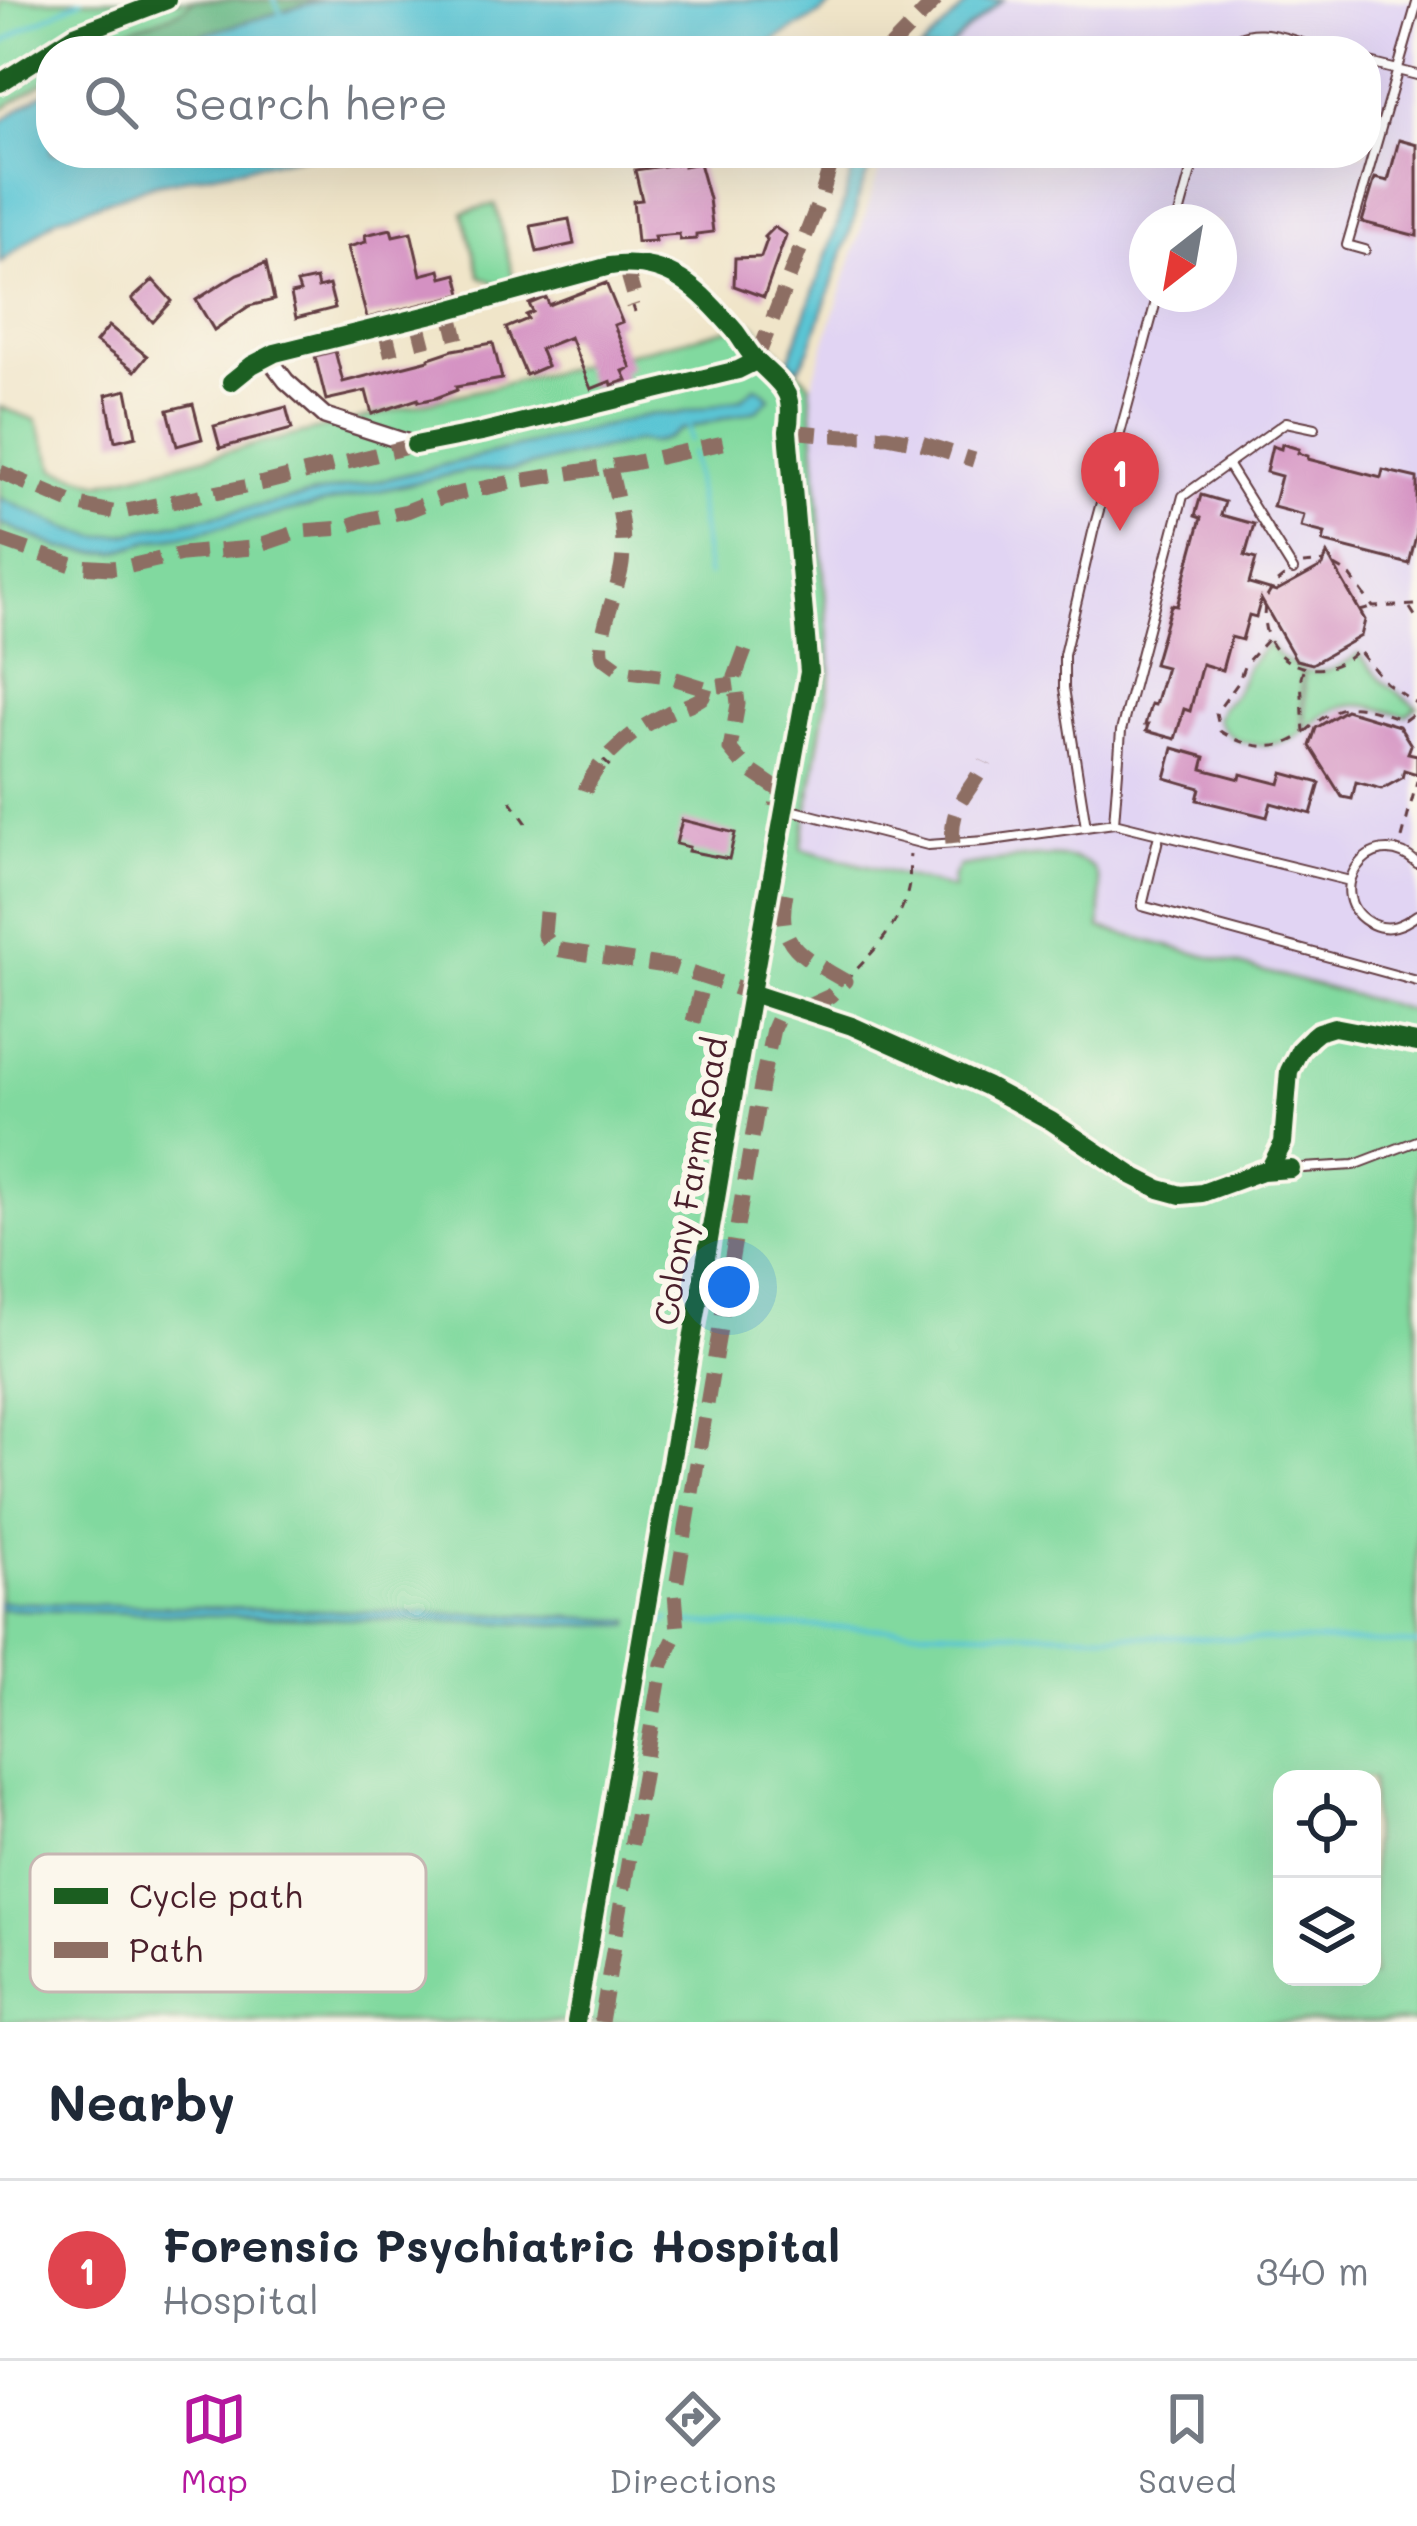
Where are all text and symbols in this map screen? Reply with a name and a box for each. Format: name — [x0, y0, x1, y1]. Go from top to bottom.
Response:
search box — [36, 36, 1381, 168]
icon: search — [78, 69, 144, 135]
text: Search here — [174, 73, 448, 131]
north arrow — [1129, 204, 1237, 312]
pin: 1 — [1081, 432, 1159, 531]
street label: Colony Farm Road — [643, 1034, 736, 1329]
your location — [699, 1257, 759, 1317]
map controls — [1273, 1770, 1381, 1986]
button: locate — [1273, 1770, 1381, 1878]
legend — [30, 1854, 426, 1992]
text: Cycle path — [129, 1873, 303, 1917]
button: layers — [1273, 1878, 1381, 1986]
text: Path — [129, 1927, 203, 1970]
text: Nearby — [48, 2067, 235, 2134]
text: Forensic Psychiatric Hospital — [162, 2215, 840, 2273]
text: 1 — [78, 2244, 96, 2295]
text: 340 m — [1256, 2244, 1369, 2295]
text: Hospital — [162, 2273, 319, 2324]
tab: Map — [181, 2386, 248, 2501]
tab: Directions — [609, 2386, 777, 2501]
tab: Saved — [1138, 2386, 1236, 2501]

